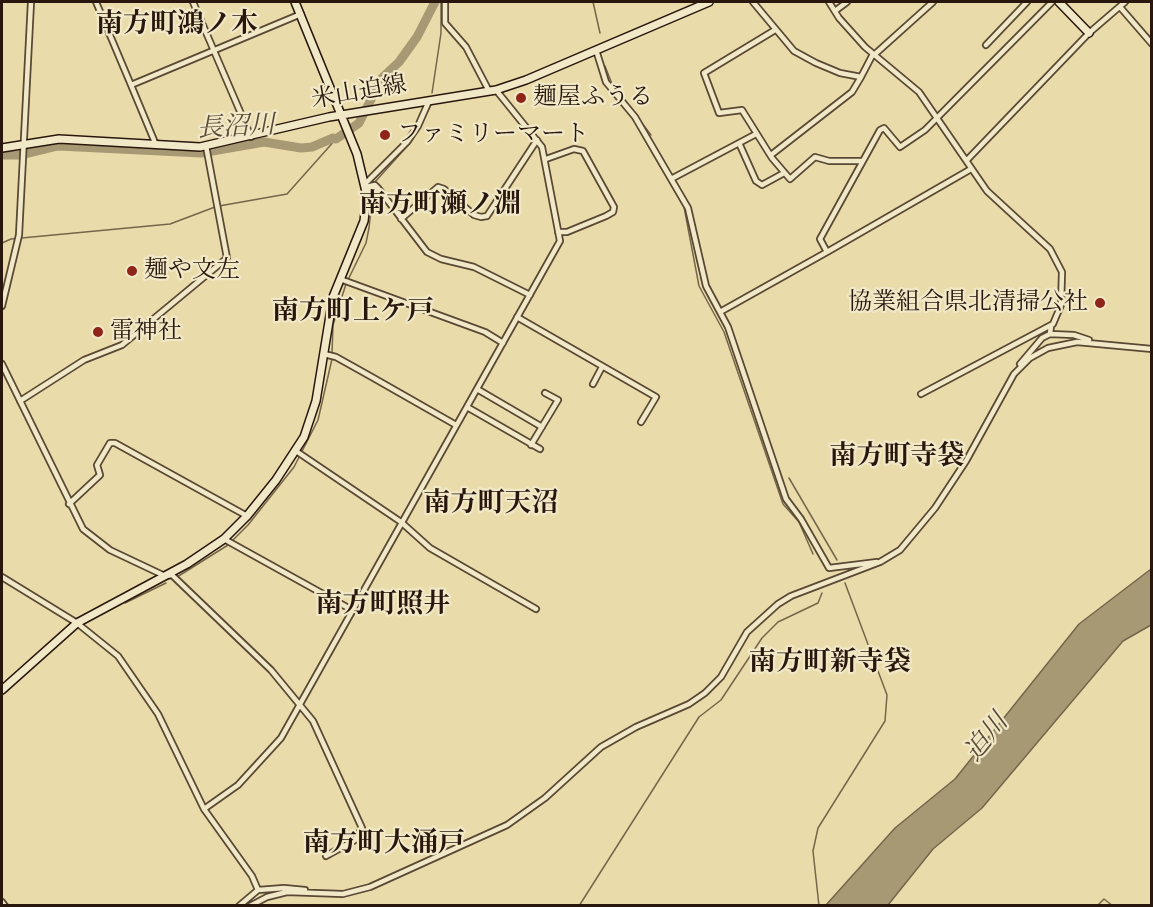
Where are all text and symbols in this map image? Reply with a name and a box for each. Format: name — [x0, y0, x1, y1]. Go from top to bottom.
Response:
district label: 南方町鴻ノ木 — [96, 9, 258, 41]
street label: 米山迫線 — [309, 70, 409, 116]
place label: 麺屋ふうる — [533, 84, 653, 112]
marker: 麺屋ふうる — [514, 91, 528, 105]
water label: 長沼川 — [196, 110, 276, 146]
place label: ファミリーマート — [397, 121, 589, 149]
marker: ファミリーマート — [378, 128, 392, 142]
district label: 南方町瀬ノ淵 — [359, 189, 521, 221]
place label: 麺や文左 — [144, 257, 240, 285]
marker: 麺や文左 — [125, 264, 139, 278]
place label: 協業組合県北清掃公社 — [848, 289, 1088, 317]
district label: 南方町上ケ戸 — [272, 296, 434, 328]
marker: 協業組合県北清掃公社 — [1093, 296, 1107, 310]
place label: 雷神社 — [110, 318, 182, 346]
marker: 雷神社 — [91, 325, 105, 339]
district label: 南方町寺袋 — [830, 441, 964, 473]
district label: 南方町天沼 — [424, 488, 558, 520]
district label: 南方町照井 — [316, 589, 450, 621]
district label: 南方町新寺袋 — [749, 647, 911, 679]
water label: 迫川 — [959, 708, 1015, 768]
district label: 南方町大涌戸 — [303, 828, 465, 860]

